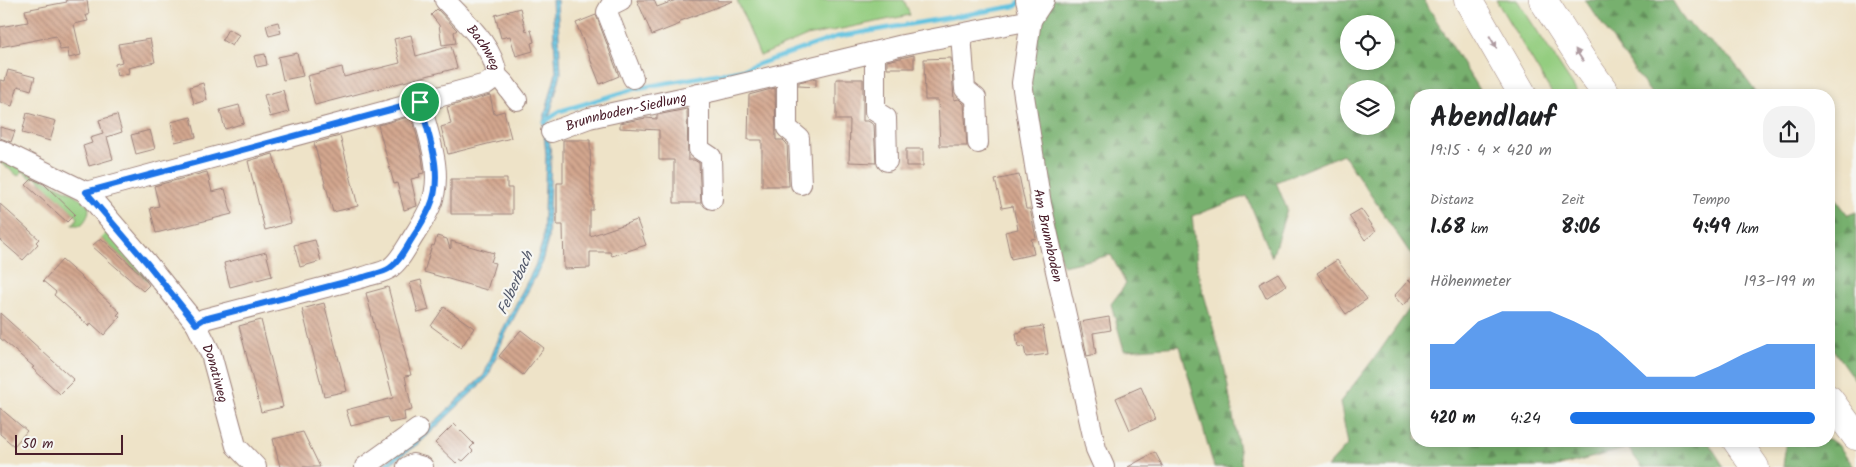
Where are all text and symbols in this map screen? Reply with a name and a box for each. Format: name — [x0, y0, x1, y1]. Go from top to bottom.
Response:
map controls — [1340, 15, 1395, 135]
button: locate — [1340, 15, 1395, 70]
street label: Bachweg — [461, 20, 506, 73]
one-way arrow — [1488, 36, 1497, 49]
one-way arrow — [1574, 49, 1584, 62]
button: layers — [1340, 80, 1395, 135]
pin — [399, 81, 441, 123]
street label: Brunnboden-Siedlung — [562, 87, 689, 138]
icon: arrive — [406, 88, 434, 116]
text: Abendlauf — [1430, 96, 1555, 141]
button: share — [1763, 106, 1815, 158]
text: 19:15 · 4 × 420 m — [1430, 138, 1552, 163]
street label: Am Brunnboden — [1027, 187, 1068, 284]
text: Distanz — [1430, 189, 1474, 211]
text: Zeit — [1561, 189, 1585, 211]
text: Tempo — [1692, 189, 1730, 211]
text: 1.68 — [1430, 211, 1465, 244]
text: 8:06 — [1561, 211, 1601, 244]
text: 4:49 — [1692, 211, 1731, 244]
text: km — [1465, 218, 1488, 240]
text: /km — [1731, 218, 1759, 240]
water label: Felberbach — [491, 246, 541, 319]
text: Höhenmeter — [1430, 269, 1511, 294]
text: 193–199 m — [1743, 269, 1815, 294]
street label: Donatiweg — [195, 340, 234, 405]
text: 420 m — [1430, 406, 1476, 431]
text: 4:24 — [1510, 406, 1541, 431]
scale bar — [15, 432, 122, 455]
text: 50 m — [22, 433, 53, 455]

